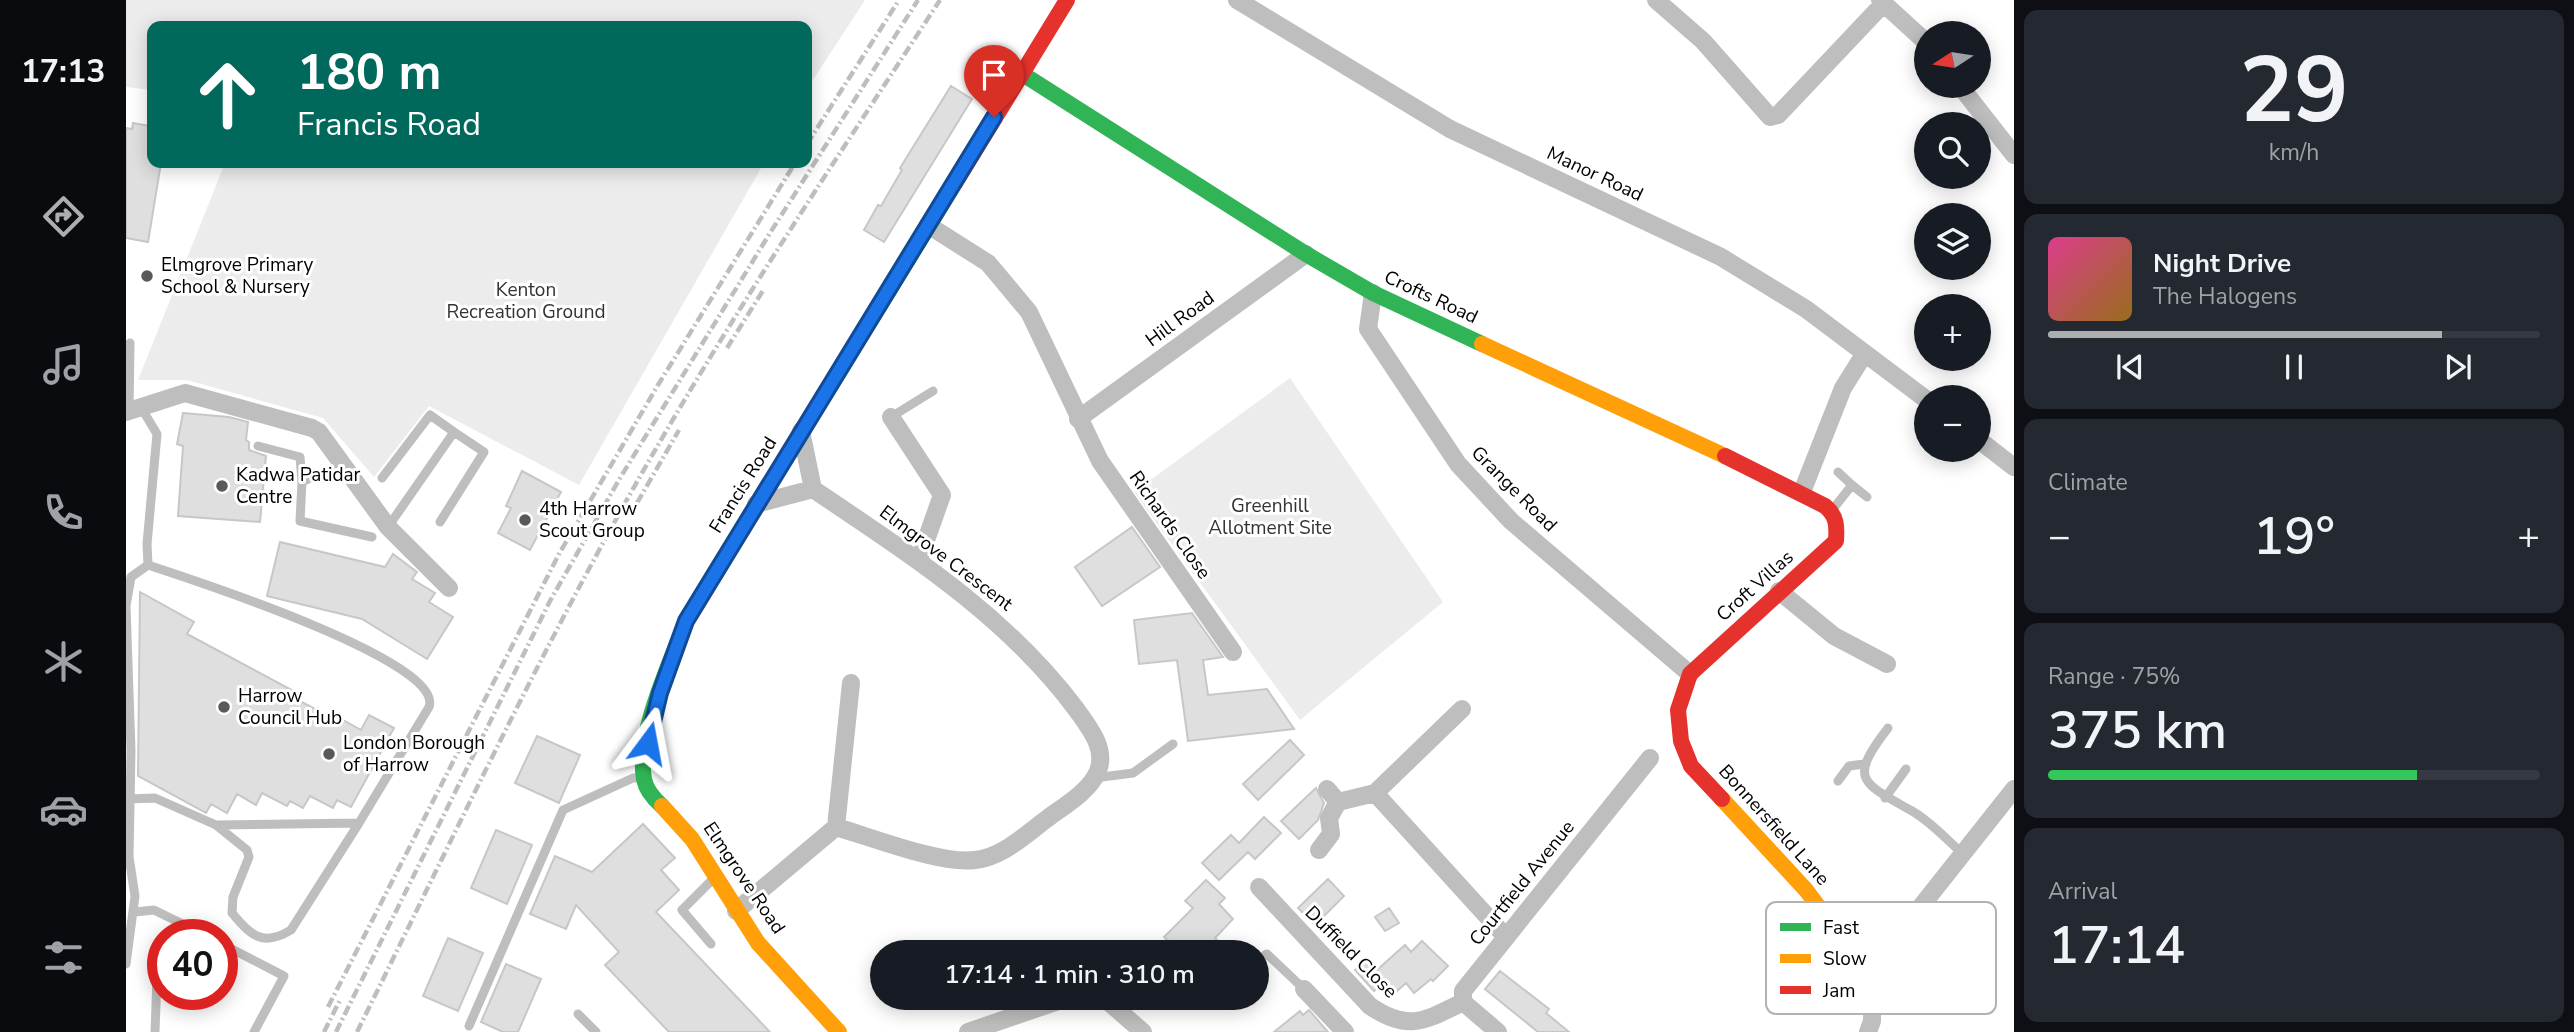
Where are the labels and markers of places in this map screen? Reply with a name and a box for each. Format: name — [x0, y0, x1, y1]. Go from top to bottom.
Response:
pin — [964, 45, 1024, 117]
place label: Elmgrove Primary School & Nursery — [161, 252, 314, 300]
marker: Elmgrove Primary School & Nursery — [139, 268, 155, 284]
place label: Kadwa Patidar Centre — [236, 462, 361, 510]
marker: Kadwa Patidar Centre — [214, 478, 230, 494]
place label: 4th Harrow Scout Group — [539, 496, 645, 544]
marker: 4th Harrow Scout Group — [517, 512, 533, 528]
place label: Harrow Council Hub — [238, 683, 342, 731]
marker: Harrow Council Hub — [216, 699, 232, 715]
place label: London Borough of Harrow — [343, 730, 485, 778]
marker: London Borough of Harrow — [321, 746, 337, 762]

